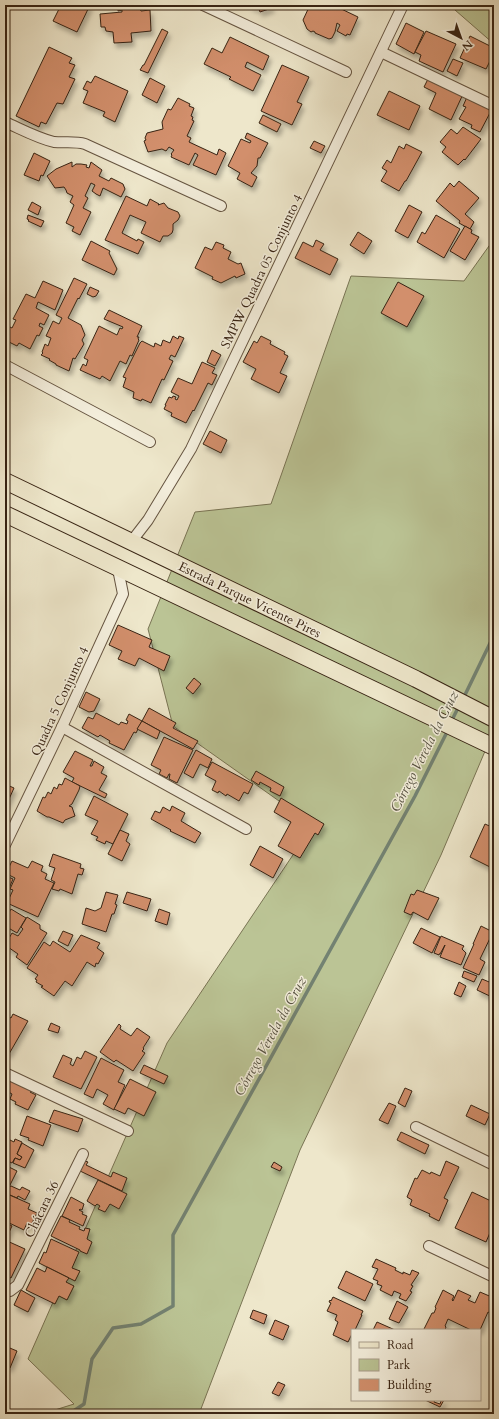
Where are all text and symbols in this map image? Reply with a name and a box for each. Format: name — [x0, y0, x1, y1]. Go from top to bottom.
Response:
north arrow — [441, 18, 481, 58]
text: N — [458, 36, 476, 54]
street label: SMPW Quadra 05 Conjunto 4 — [217, 191, 307, 352]
street label: Estrada Parque Vicente Pires — [175, 557, 324, 642]
street label: Quadra 5 Conjunto 4 — [27, 644, 93, 759]
water label: Córrego Vereda da Cruz — [386, 687, 463, 815]
water label: Córrego Vereda da Cruz — [230, 973, 311, 1099]
street label: Chácara 36 — [20, 1178, 64, 1241]
legend — [351, 1329, 481, 1401]
text: Road — [387, 1337, 414, 1353]
text: Park — [387, 1357, 411, 1373]
text: Building — [387, 1377, 432, 1393]

